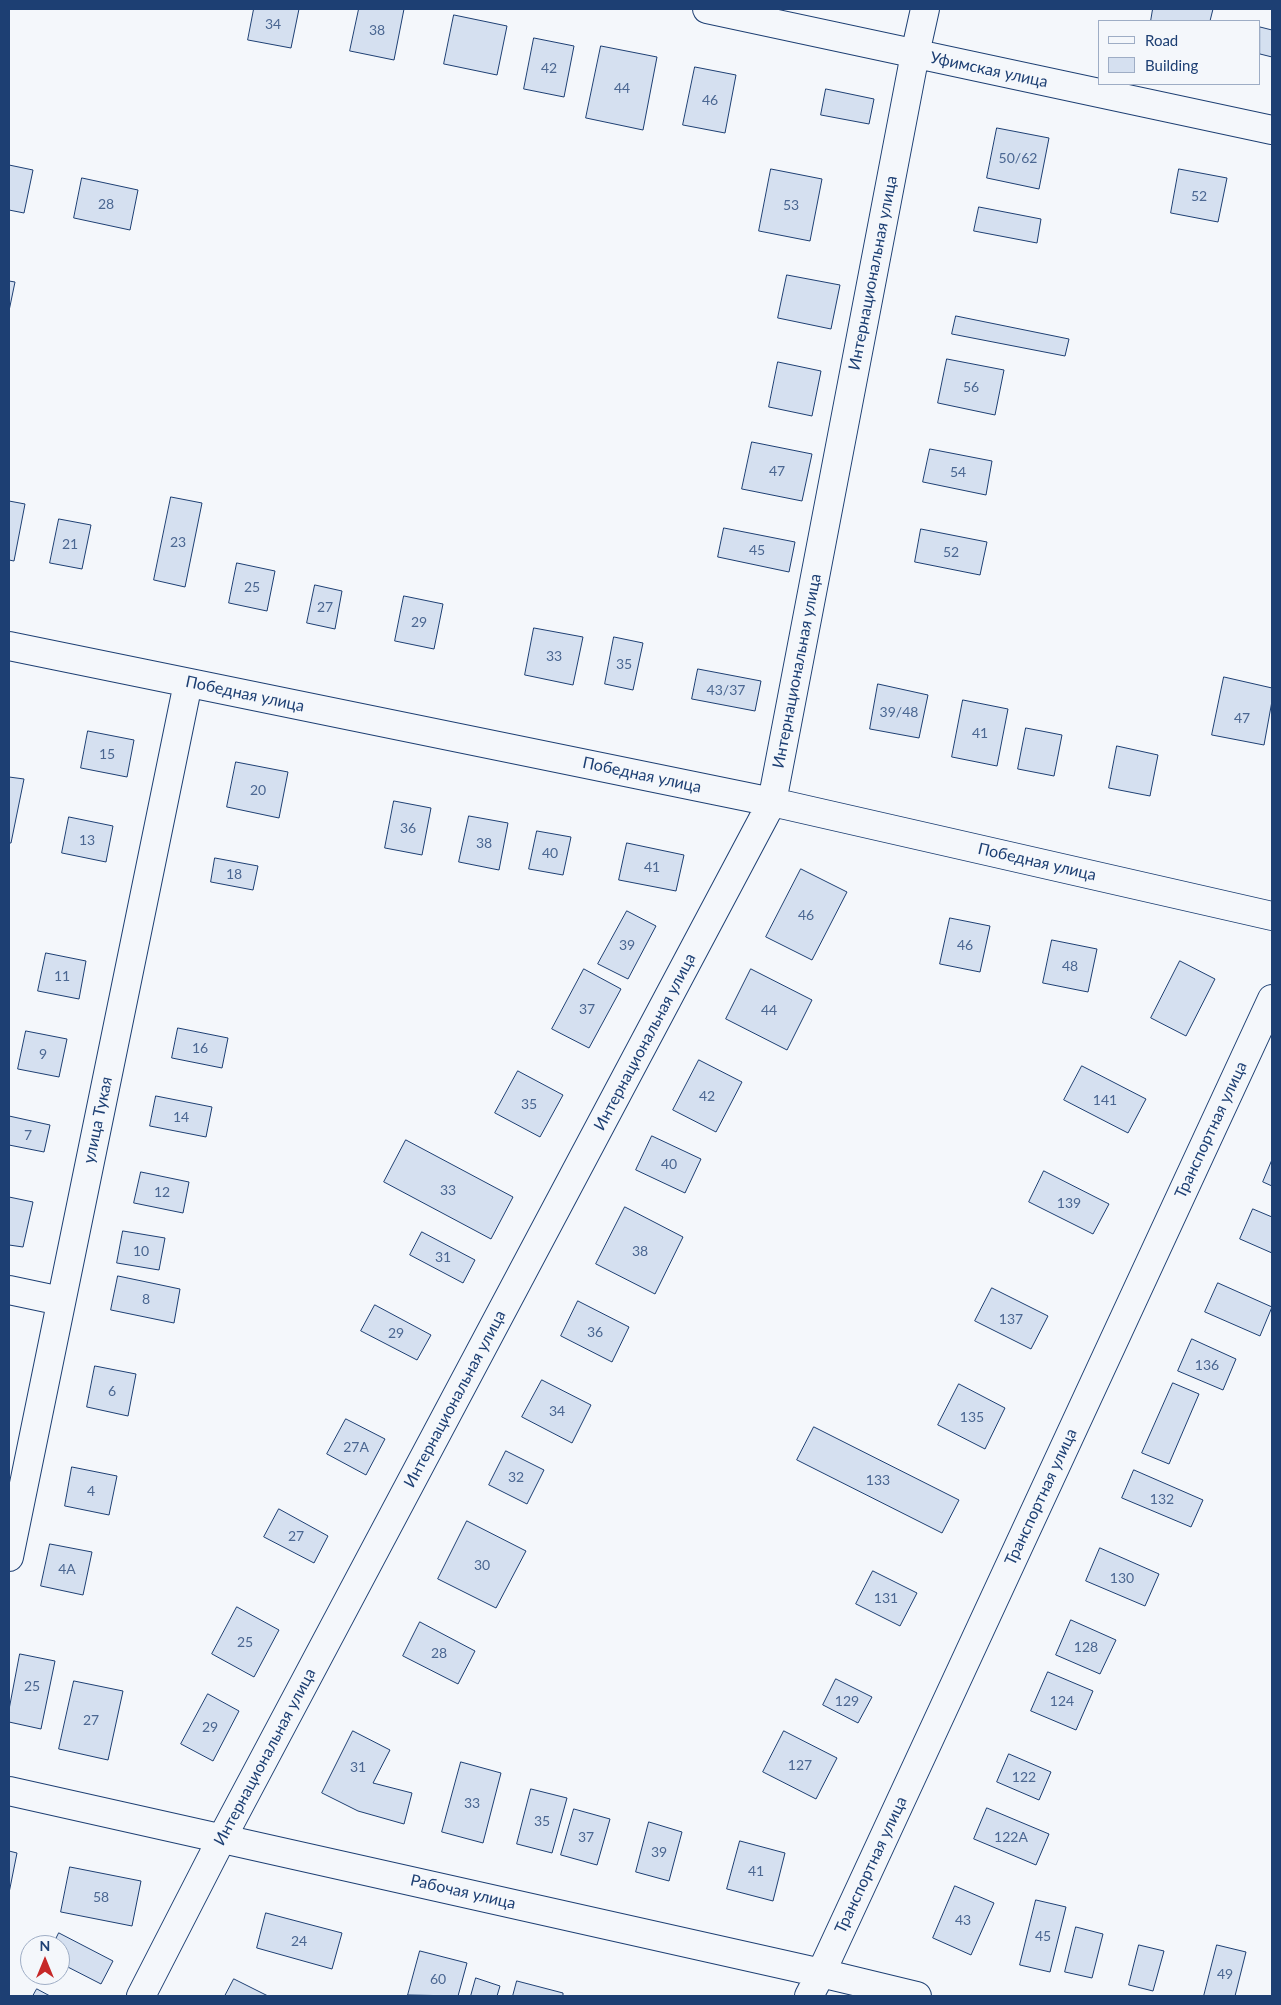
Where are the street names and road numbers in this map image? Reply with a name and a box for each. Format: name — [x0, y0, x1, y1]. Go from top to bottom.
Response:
street label: Уфимская улица — [928, 48, 1050, 92]
street label: Интернациональная улица — [845, 174, 901, 372]
street label: Интернациональная улица — [769, 572, 825, 770]
street label: Победная улица — [184, 672, 306, 716]
street label: Победная улица — [581, 753, 703, 797]
street label: Победная улица — [976, 839, 1098, 885]
street label: Интернациональная улица — [590, 950, 700, 1134]
street label: Транспортная улица — [1171, 1059, 1251, 1201]
street label: улица Тукая — [79, 1075, 117, 1165]
street label: Интернациональная улица — [400, 1307, 510, 1491]
street label: Транспортная улица — [1001, 1426, 1081, 1568]
street label: Интернациональная улица — [210, 1665, 320, 1849]
street label: Транспортная улица — [831, 1794, 911, 1936]
street label: Рабочая улица — [408, 1871, 518, 1913]

